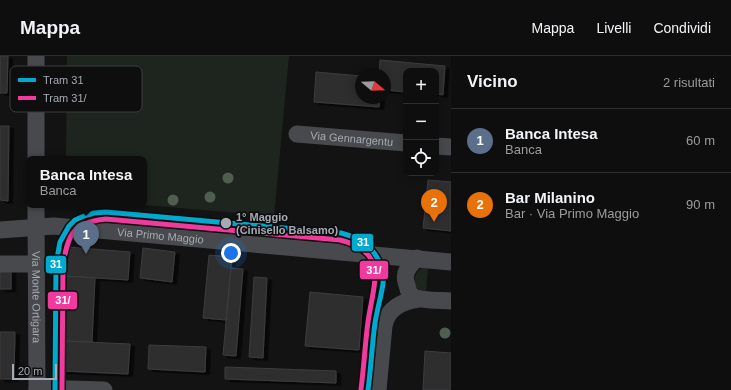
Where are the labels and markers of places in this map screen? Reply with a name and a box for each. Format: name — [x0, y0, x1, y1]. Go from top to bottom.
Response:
pin: 2 — [421, 189, 447, 222]
place label: 1° Maggio (Cinisello Balsamo) — [236, 211, 338, 236]
marker: 1° Maggio (Cinisello Balsamo) — [219, 216, 233, 230]
pin: 1 — [73, 221, 99, 254]

